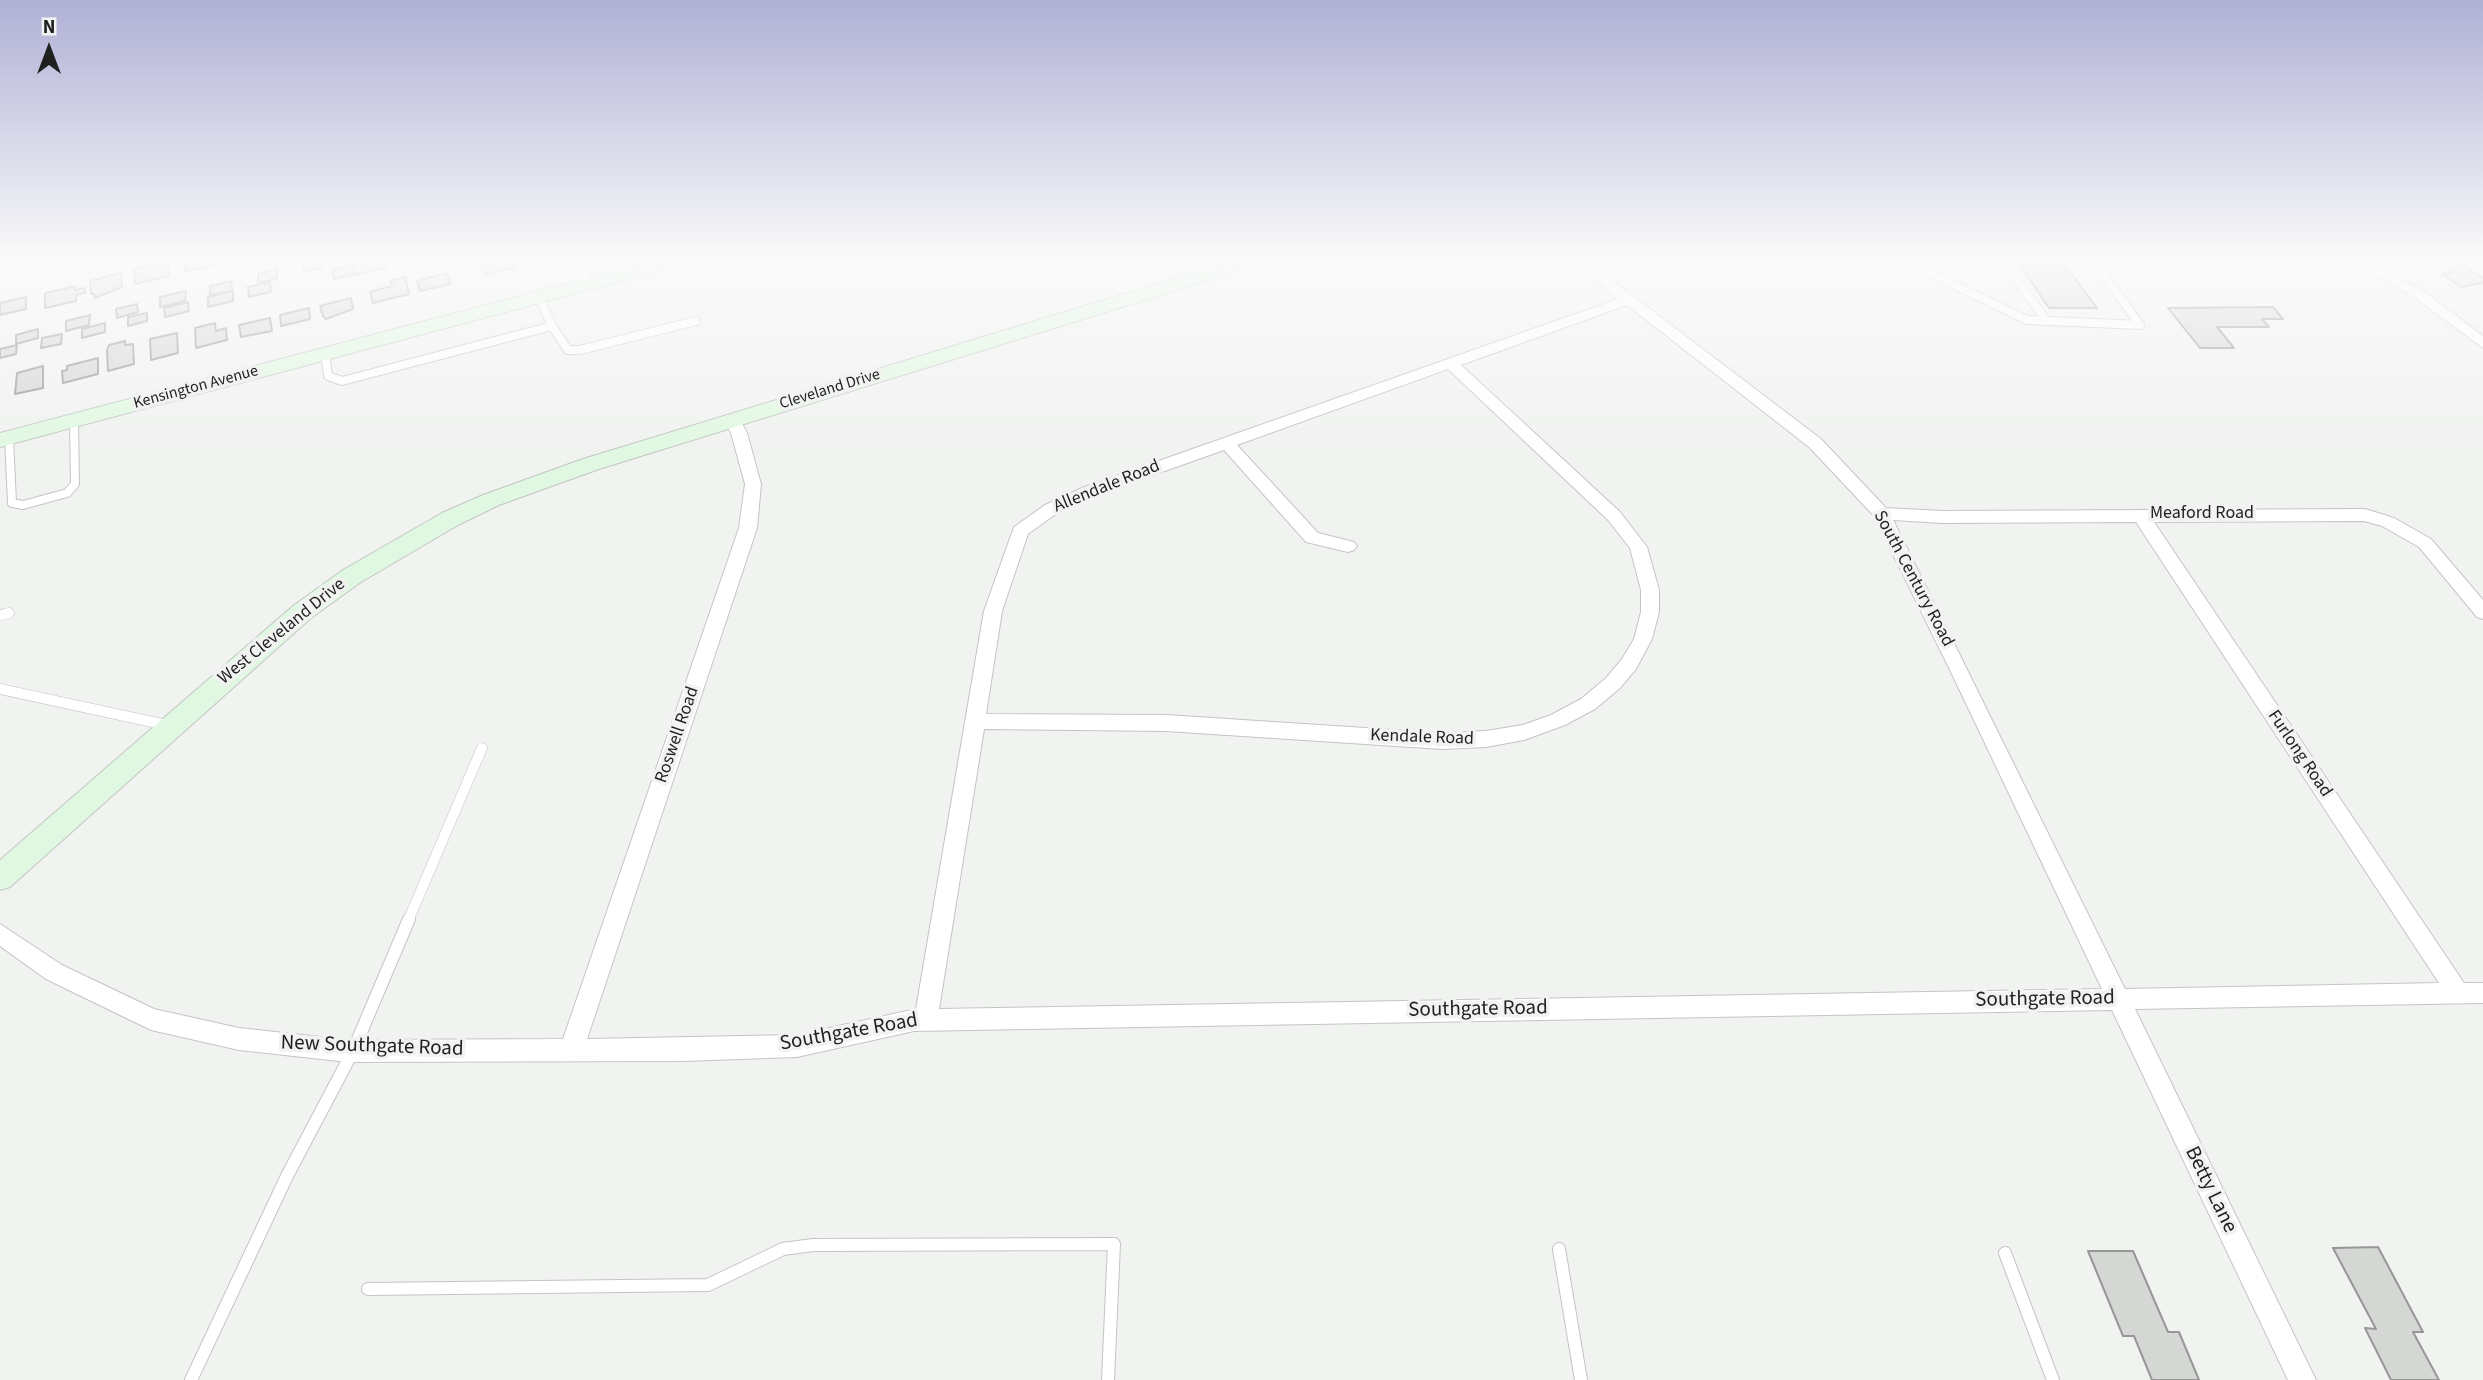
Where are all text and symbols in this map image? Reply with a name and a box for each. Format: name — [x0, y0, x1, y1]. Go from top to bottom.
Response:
north arrow — [14, 14, 84, 84]
text: N — [43, 14, 55, 41]
street label: Kensington Avenue — [131, 362, 261, 414]
street label: Cleveland Drive — [777, 366, 883, 414]
street label: Allendale Road — [1051, 456, 1163, 518]
street label: Meaford Road — [2150, 503, 2254, 525]
street label: South Century Road — [1868, 507, 1958, 651]
street label: West Cleveland Drive — [214, 574, 350, 690]
street label: Roswell Road — [651, 684, 705, 786]
street label: Furlong Road — [2262, 706, 2336, 802]
street label: Kendale Road — [1370, 725, 1474, 751]
street label: Southgate Road — [1975, 986, 2115, 1014]
street label: Southgate Road — [1408, 996, 1548, 1024]
street label: Southgate Road — [778, 1008, 920, 1058]
street label: New Southgate Road — [280, 1031, 464, 1063]
street label: Betty Lane — [2178, 1143, 2242, 1237]

